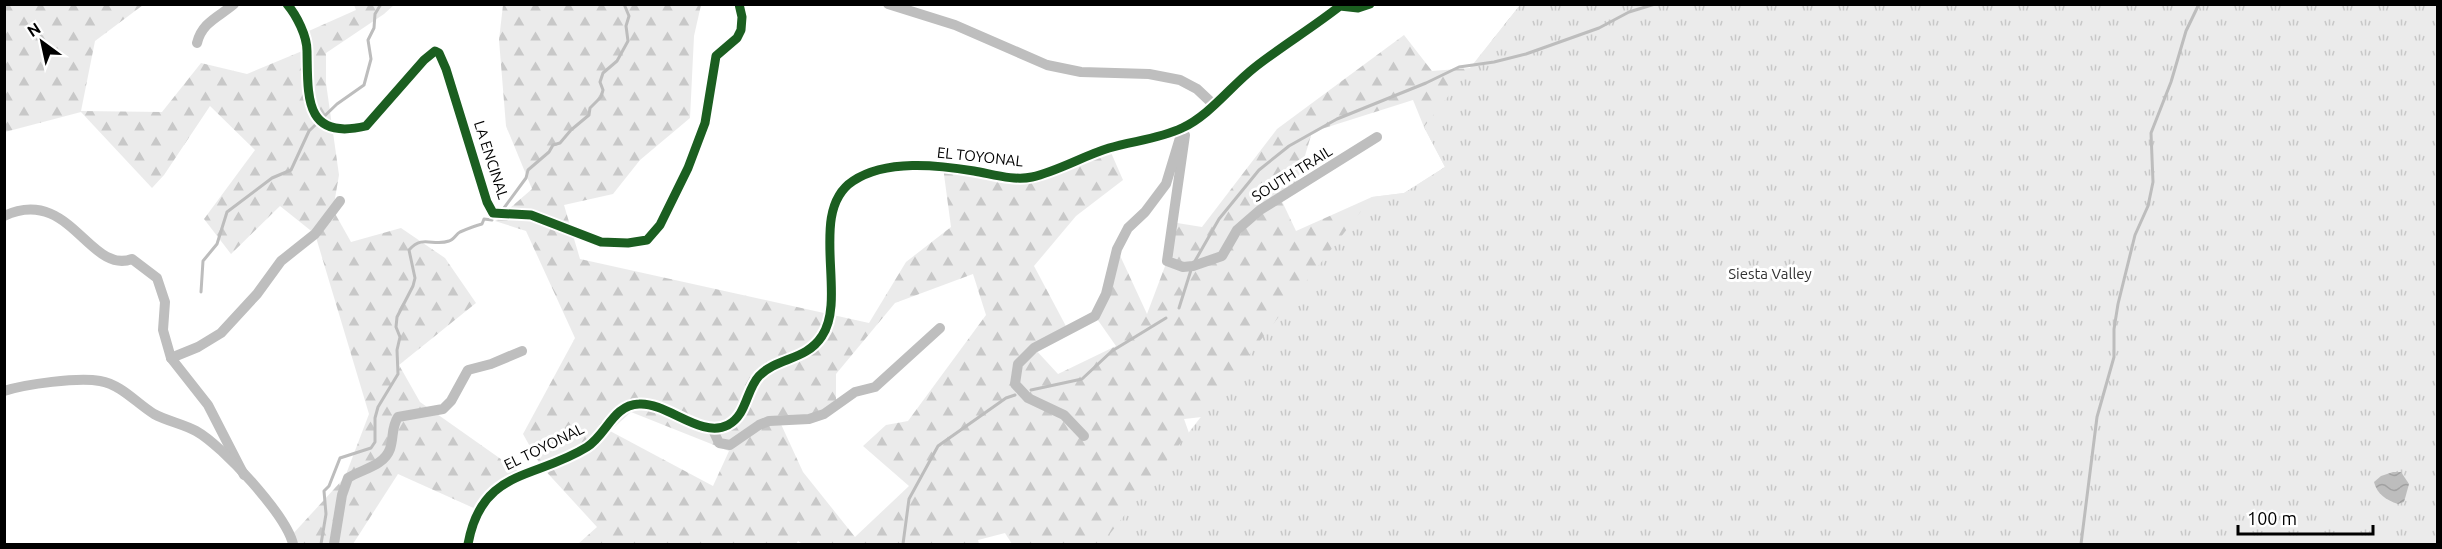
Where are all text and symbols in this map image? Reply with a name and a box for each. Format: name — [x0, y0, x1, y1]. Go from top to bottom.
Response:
north arrow — [12, 12, 72, 72]
text: N — [24, 19, 44, 40]
street label: LA ENCINAL — [471, 118, 512, 202]
street label: SOUTH TRAIL — [1249, 142, 1335, 205]
street label: EL TOYONAL — [936, 144, 1024, 170]
park label: Siesta Valley — [1728, 265, 1812, 282]
street label: EL TOYONAL — [501, 420, 587, 473]
scale bar — [2238, 498, 2373, 536]
text: 100 m — [2247, 508, 2297, 528]

